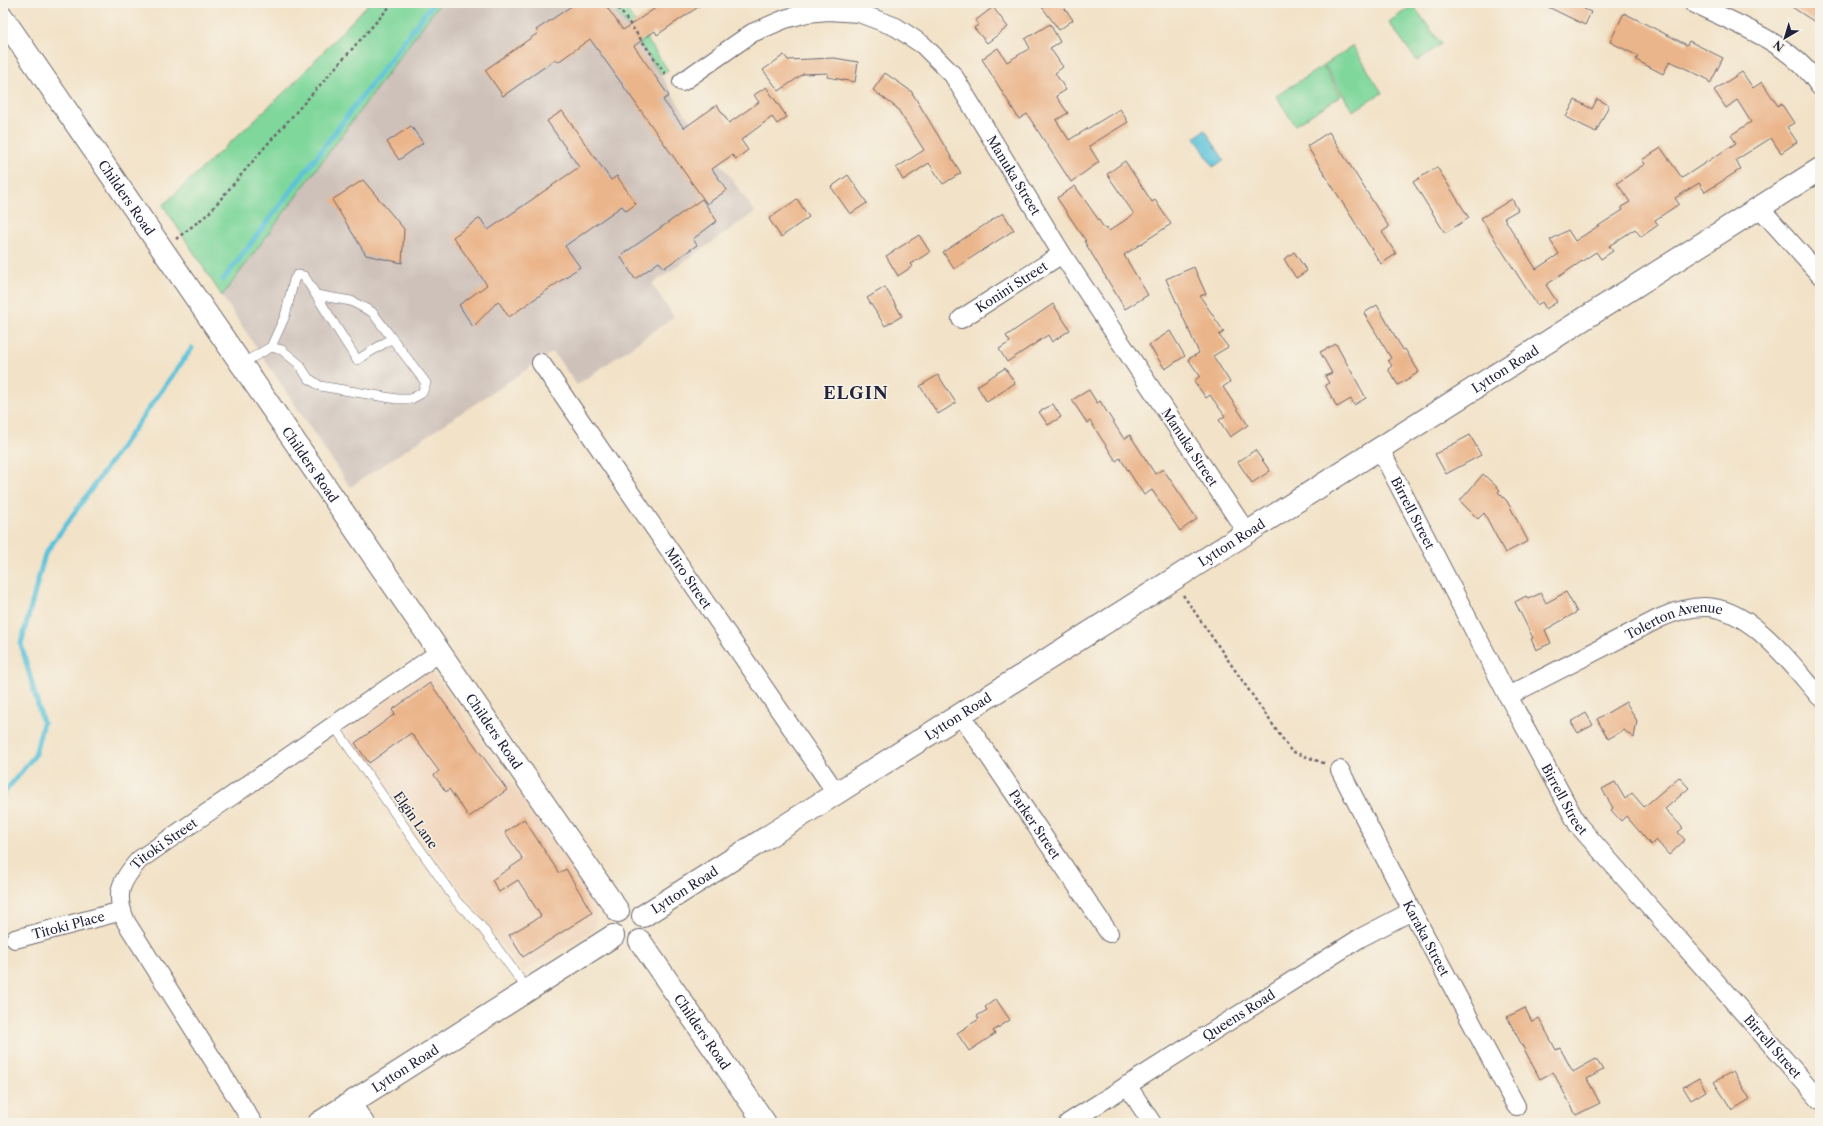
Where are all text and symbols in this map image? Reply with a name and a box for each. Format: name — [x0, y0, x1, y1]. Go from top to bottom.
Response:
north arrow — [1765, 18, 1805, 58]
text: N — [1770, 37, 1787, 54]
street label: Manuka Street — [984, 132, 1045, 218]
street label: Childers Road — [95, 157, 158, 238]
street label: Konini Street — [973, 257, 1051, 316]
street label: Lytton Road — [1469, 342, 1542, 396]
district label: ELGIN — [823, 383, 889, 403]
street label: Manuka Street — [1158, 405, 1222, 490]
street label: Childers Road — [279, 424, 342, 505]
street label: Birrell Street — [1388, 474, 1439, 552]
street label: Lytton Road — [1195, 515, 1268, 570]
street label: Miro Street — [662, 544, 716, 612]
street label: Tolerton Avenue — [1622, 599, 1725, 643]
street label: Lytton Road — [922, 689, 994, 743]
street label: Childers Road — [463, 690, 526, 772]
street label: Birrell Street — [1538, 761, 1591, 839]
street label: Parker Street — [1006, 786, 1065, 862]
street label: Elgin Lane — [391, 788, 441, 852]
street label: Titoki Street — [127, 814, 200, 872]
street label: Lytton Road — [648, 863, 721, 917]
street label: Karaka Street — [1400, 897, 1453, 979]
street label: Titoki Place — [30, 908, 106, 942]
street label: Queens Road — [1199, 986, 1278, 1044]
street label: Childers Road — [671, 991, 734, 1073]
street label: Birrell Street — [1741, 1011, 1805, 1082]
street label: Lytton Road — [369, 1041, 442, 1095]

